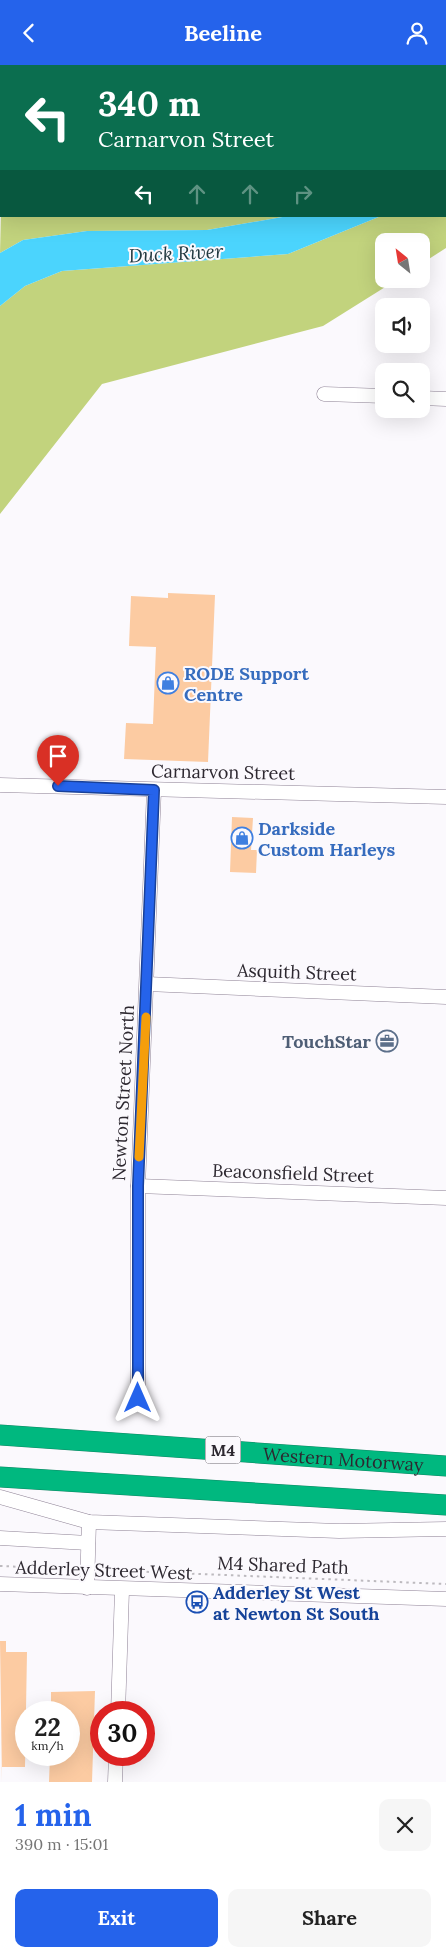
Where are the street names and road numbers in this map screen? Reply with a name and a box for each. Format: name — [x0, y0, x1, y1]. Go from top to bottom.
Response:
street label: Carnarvon Street — [151, 759, 295, 785]
street label: Asquith Street — [236, 958, 357, 986]
street label: Newton Street North — [107, 1004, 139, 1182]
street label: Beaconsfield Street — [212, 1159, 374, 1187]
road number: M4 — [206, 1437, 240, 1463]
street label: Western Motorway — [262, 1442, 425, 1476]
street label: M4 Shared Path — [217, 1551, 349, 1579]
street label: Adderley Street West — [14, 1555, 193, 1585]

